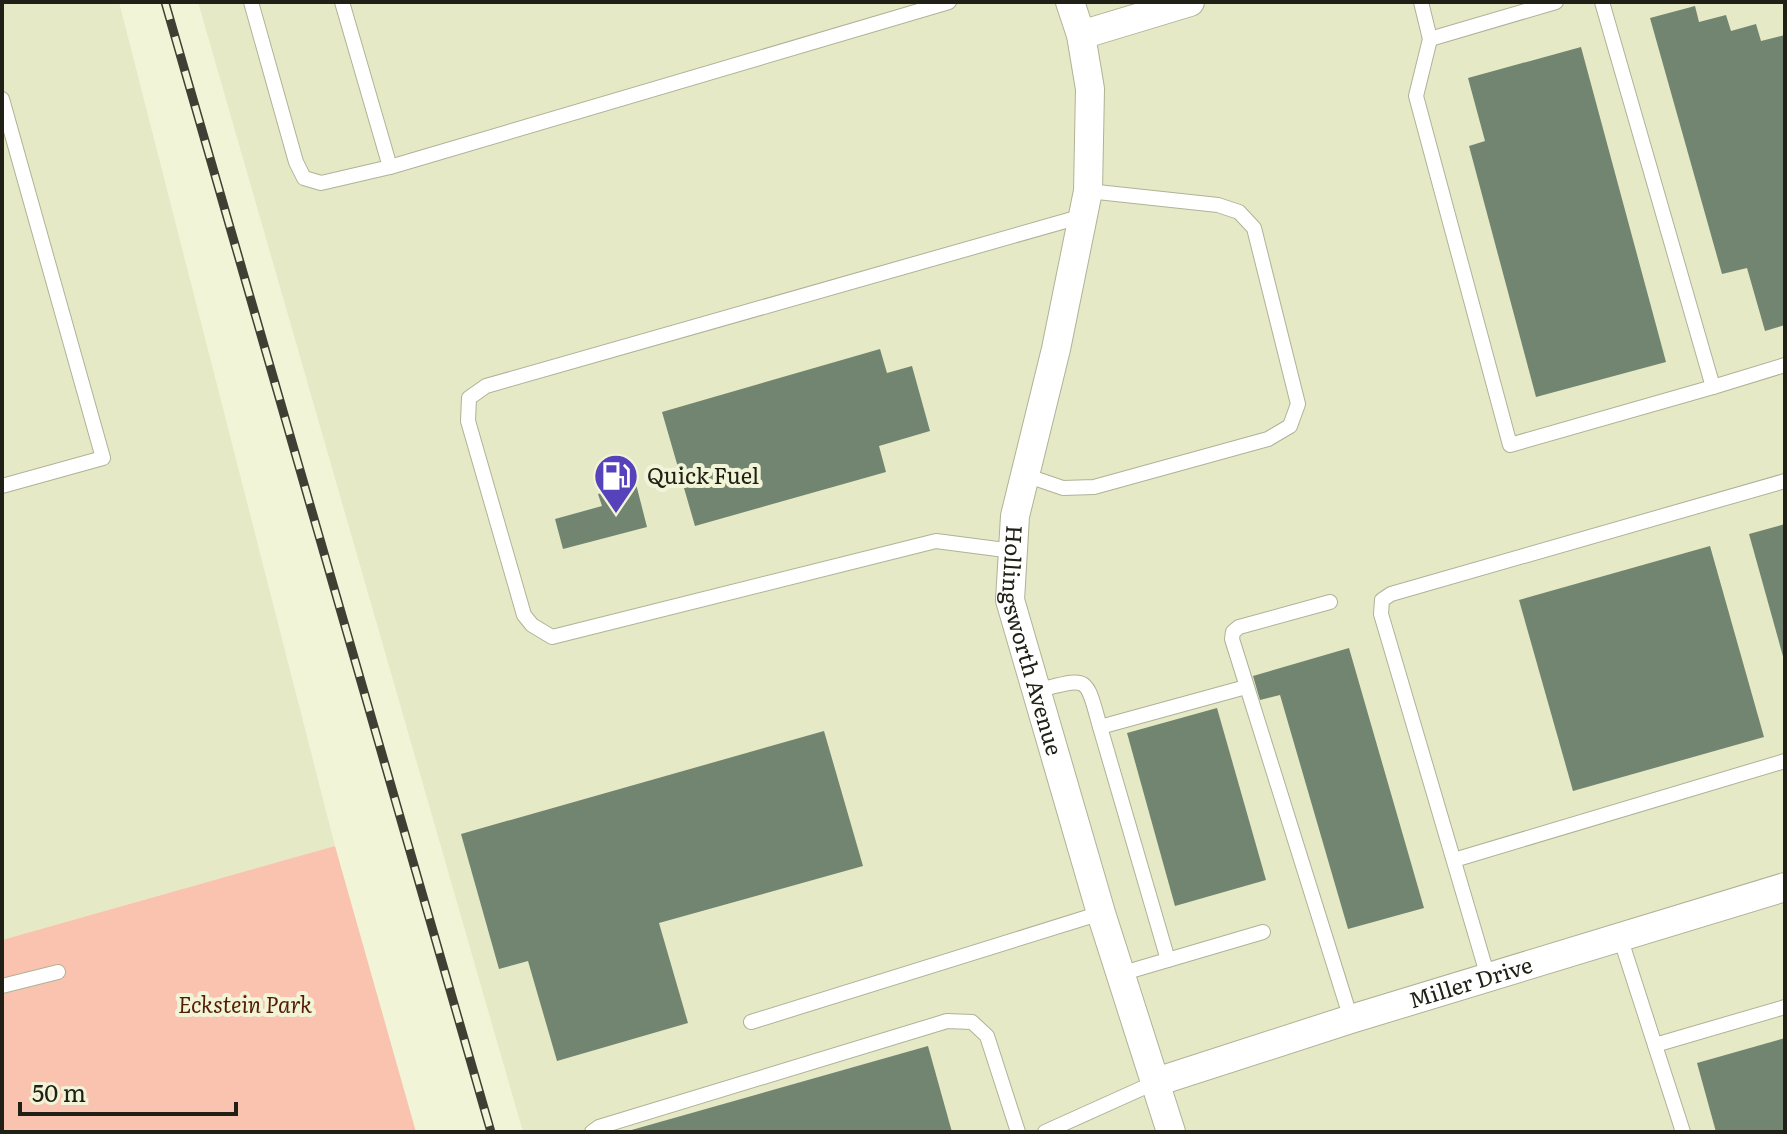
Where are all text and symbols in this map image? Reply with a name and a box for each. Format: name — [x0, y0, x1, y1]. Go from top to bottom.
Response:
fuel station icon: Quick Fuel — [592, 452, 640, 515]
place label: Quick Fuel — [647, 458, 759, 491]
street label: Hollingsworth Avenue — [995, 524, 1072, 759]
street label: Miller Drive — [1404, 947, 1536, 1016]
park label: Eckstein Park — [178, 987, 312, 1020]
scale bar — [20, 1066, 236, 1116]
text: 50 m — [32, 1074, 86, 1109]

